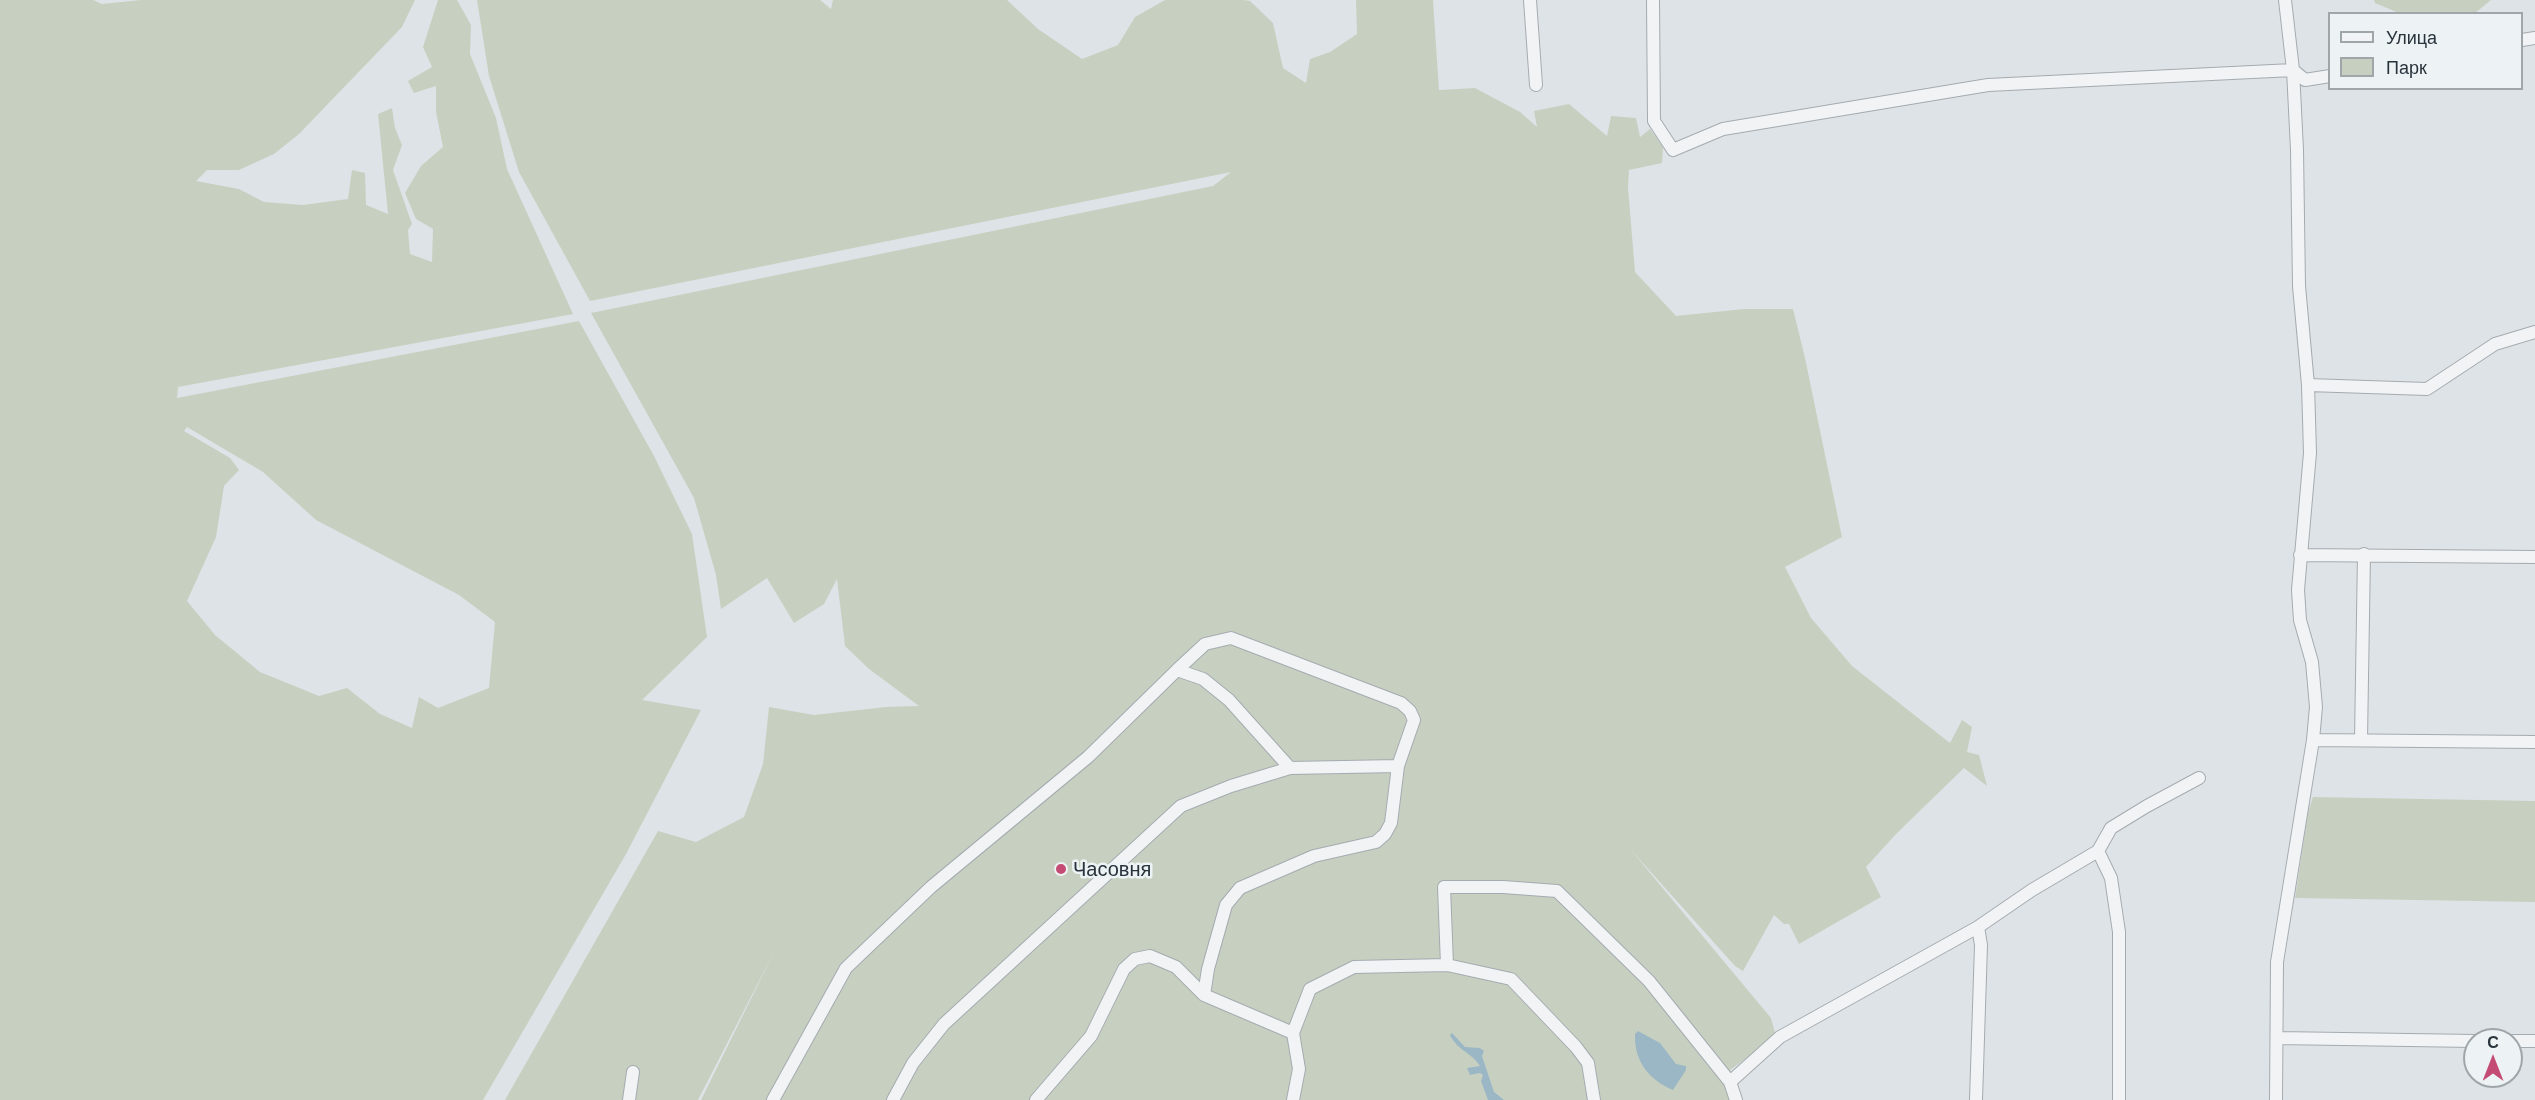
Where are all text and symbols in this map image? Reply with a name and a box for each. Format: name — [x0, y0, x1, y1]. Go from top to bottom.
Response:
legend — [2328, 12, 2523, 90]
text: Улица — [2386, 26, 2437, 48]
text: Парк — [2386, 56, 2427, 78]
place label: Часовня — [1073, 857, 1151, 881]
marker: Часовня — [1054, 862, 1068, 876]
north arrow — [2463, 1028, 2523, 1088]
text: С — [2487, 1032, 2499, 1051]

